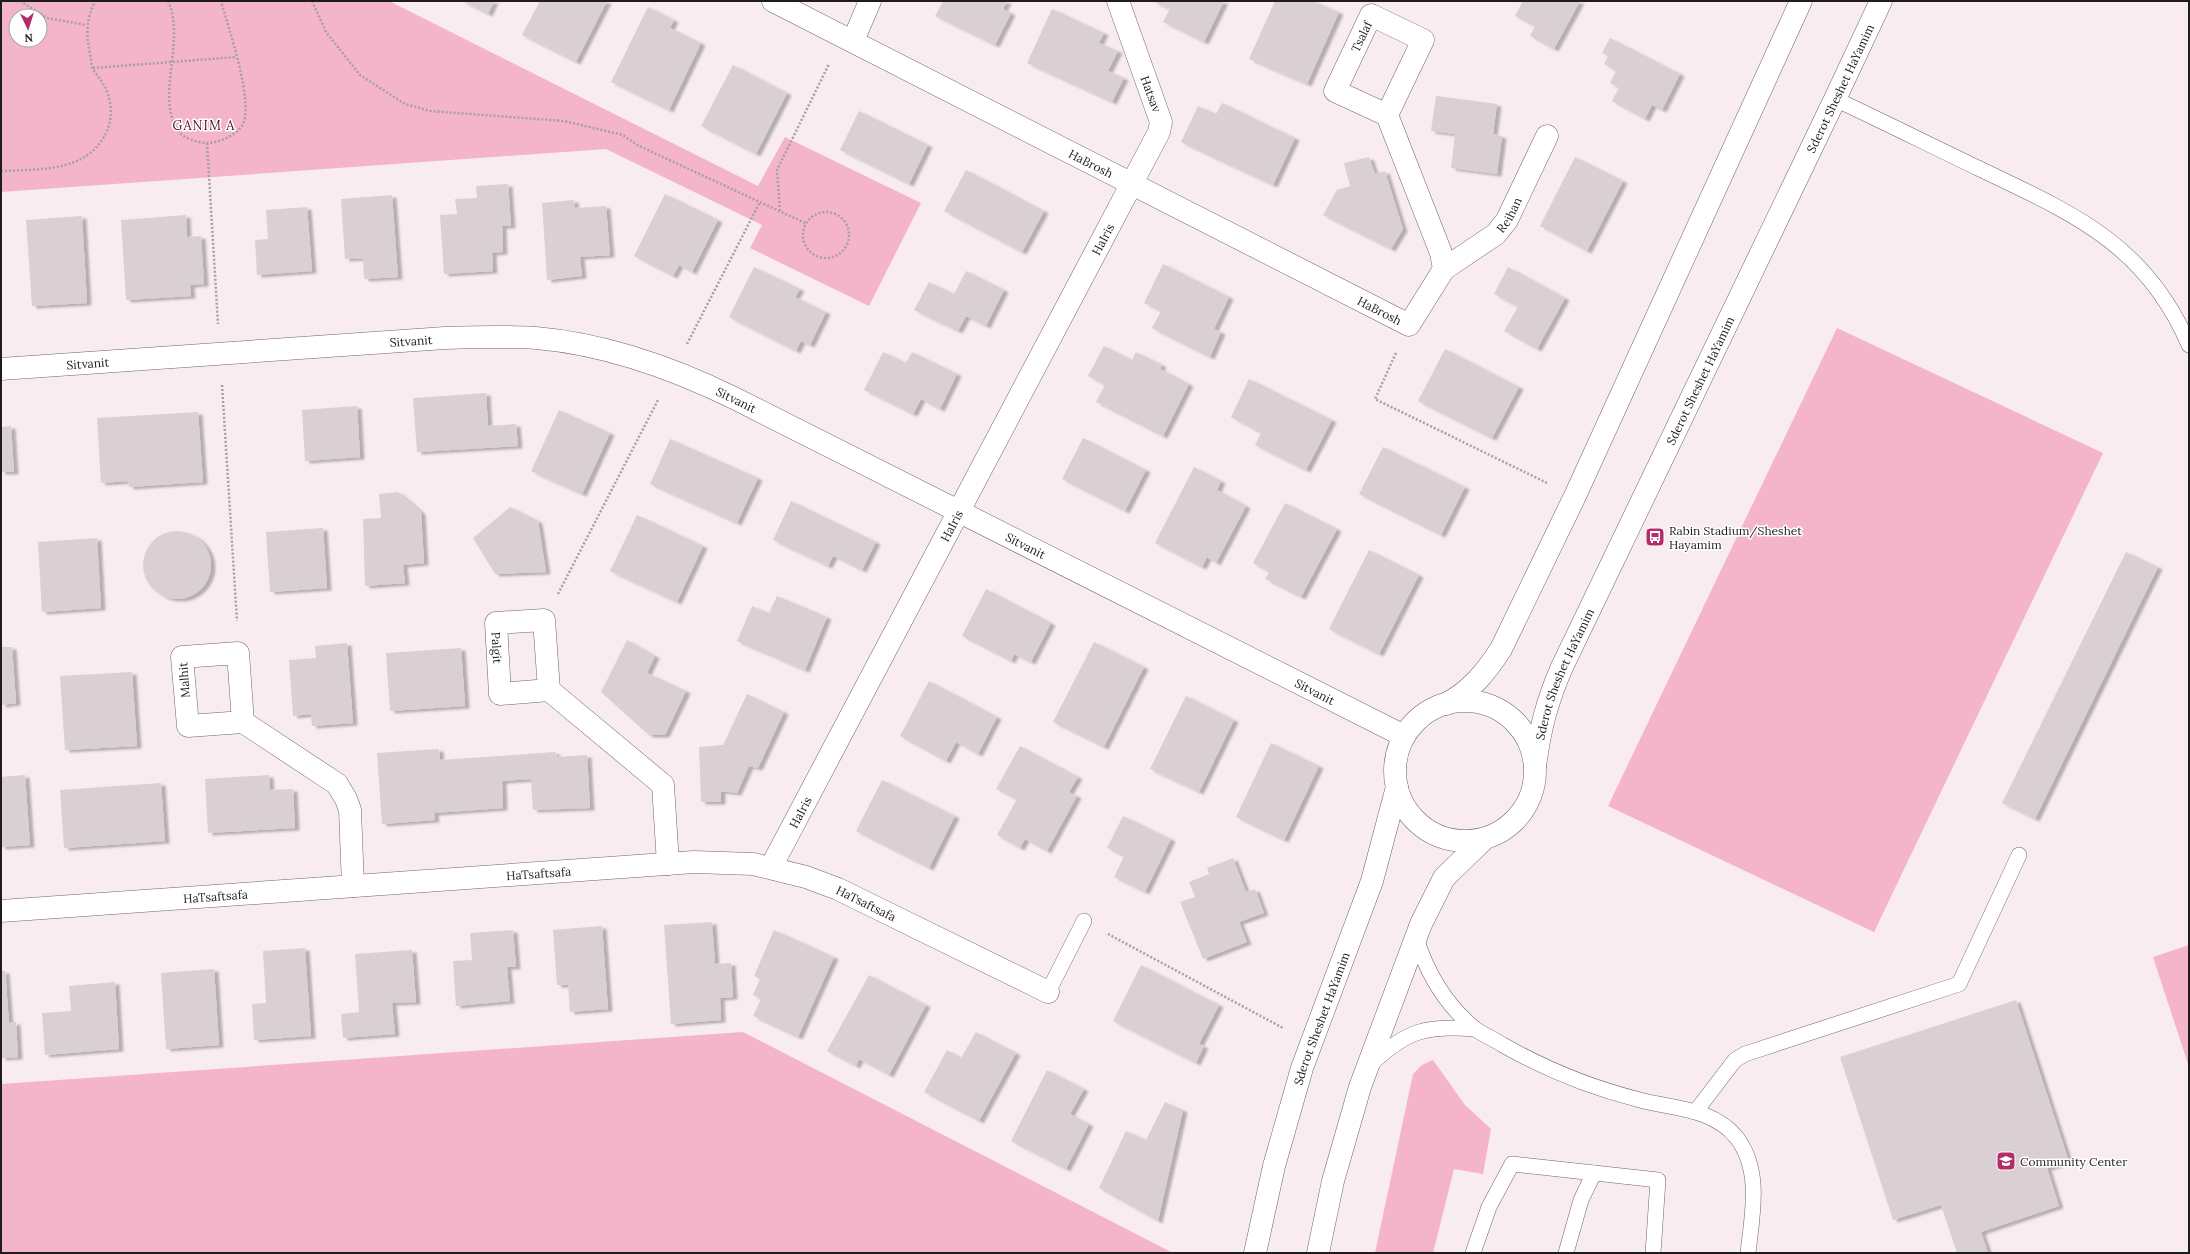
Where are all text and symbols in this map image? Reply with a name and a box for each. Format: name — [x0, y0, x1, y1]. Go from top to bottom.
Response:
north arrow — [8, 8, 48, 48]
street label: Tsalaf — [1347, 18, 1375, 54]
street label: Sderot Sheshet HaYamim — [1803, 21, 1877, 155]
text: N — [23, 31, 33, 45]
street label: Hatsav — [1138, 74, 1165, 115]
district label: GANIM A — [173, 117, 235, 134]
street label: HaBrosh — [1066, 146, 1116, 181]
street label: Reihan — [1493, 195, 1524, 235]
street label: HaIris — [1088, 220, 1117, 257]
street label: HaBrosh — [1355, 293, 1404, 328]
street label: Sderot Sheshet HaYamim — [1663, 313, 1737, 447]
street label: Sitvanit — [389, 331, 433, 349]
street label: Sitvanit — [66, 354, 110, 372]
street label: Sitvanit — [714, 383, 759, 416]
street label: HaIris — [937, 507, 966, 544]
place label: Rabin Stadium/Sheshet Hayamim — [1669, 523, 1802, 552]
bus stop icon: Rabin Stadium/Sheshet Hayamim — [1644, 526, 1666, 548]
street label: Sitvanit — [1003, 529, 1049, 562]
street label: Sderot Sheshet HaYamim — [1532, 605, 1597, 741]
street label: Palgit — [489, 631, 506, 664]
street label: Malhit — [175, 661, 193, 698]
street label: Sitvanit — [1293, 675, 1338, 708]
street label: HaIris — [785, 793, 815, 830]
street label: HaTsaftsafa — [506, 863, 572, 883]
street label: HaTsaftsafa — [834, 882, 899, 924]
street label: HaTsaftsafa — [183, 886, 248, 906]
street label: Sderot Sheshet HaYamim — [1290, 950, 1352, 1087]
school or university icon: Community Center — [1995, 1150, 2017, 1172]
place label: Community Center — [2020, 1154, 2128, 1169]

